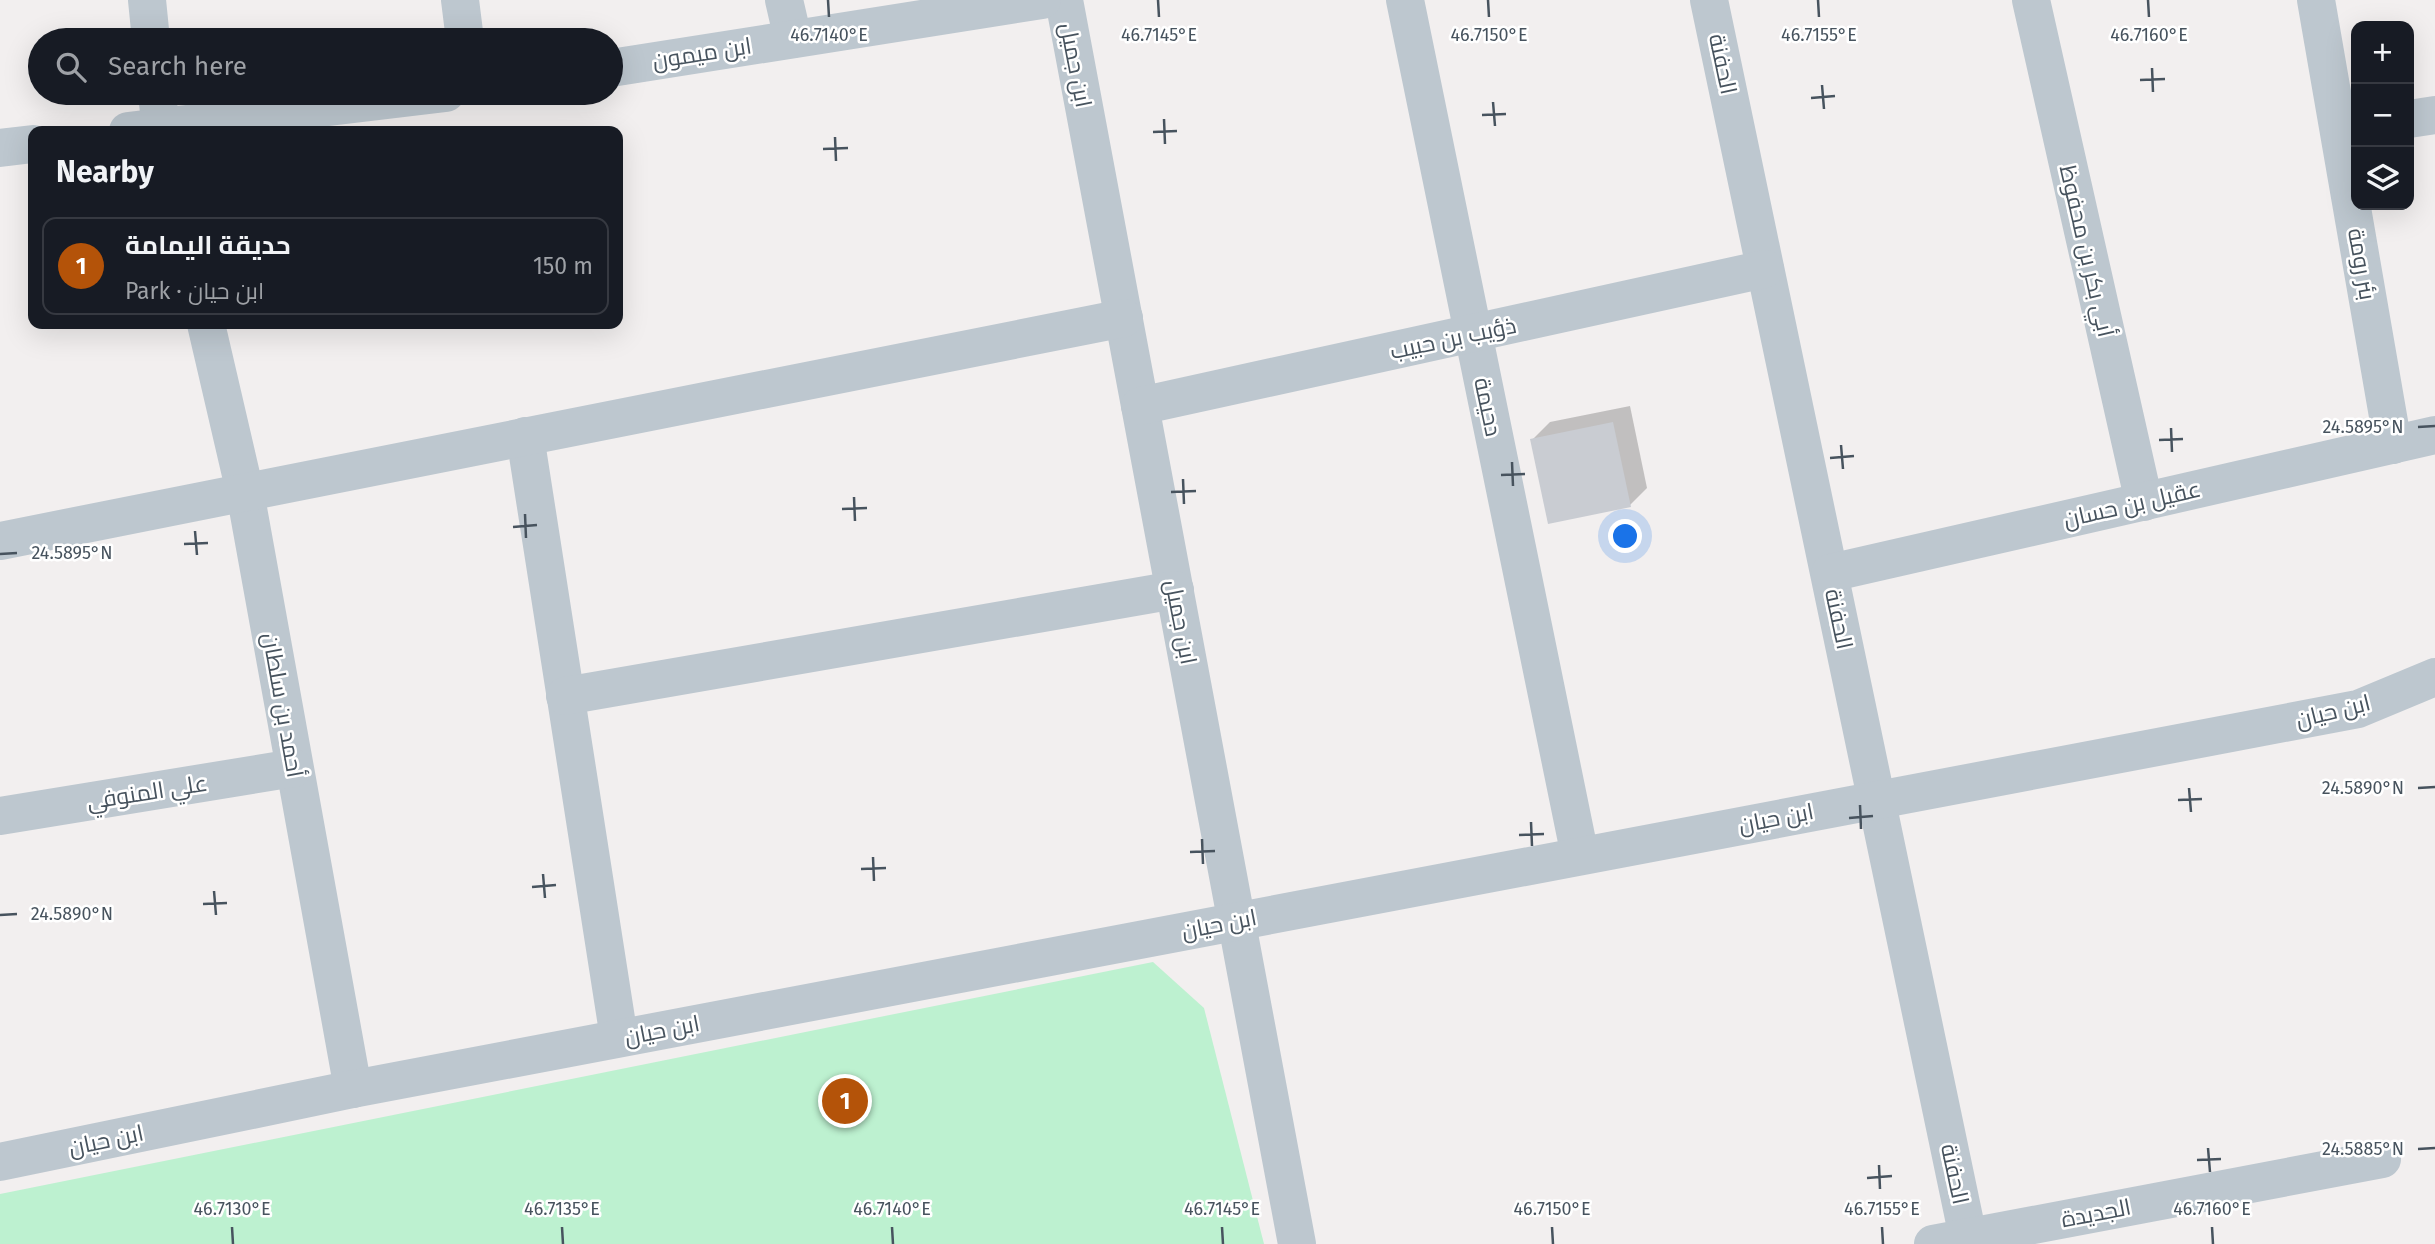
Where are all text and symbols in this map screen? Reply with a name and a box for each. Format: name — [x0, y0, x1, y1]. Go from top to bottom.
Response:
street label: ابن جميل — [1054, 20, 1098, 110]
map controls — [2351, 21, 2414, 210]
button: + — [2351, 21, 2414, 84]
text: 46.7140°E — [790, 24, 868, 46]
text: 46.7145°E — [1121, 24, 1197, 46]
text: 46.7150°E — [1450, 24, 1528, 46]
text: 46.7155°E — [1781, 24, 1857, 46]
text: 46.7160°E — [2110, 24, 2188, 46]
search box — [28, 28, 623, 105]
street label: ابن ميمون — [650, 31, 754, 75]
street label: الحفنة — [1703, 31, 1743, 97]
icon: search — [52, 48, 90, 86]
text: Search here — [108, 51, 247, 82]
button: − — [2351, 84, 2414, 147]
button: layers — [2351, 147, 2414, 210]
text: Nearby — [56, 154, 154, 190]
street label: أبي بكر بن محفوظ — [2050, 162, 2121, 341]
street label: بئر رومة — [2342, 226, 2382, 302]
text: حديقة اليمامة — [125, 230, 291, 261]
text: 1 — [76, 252, 86, 280]
text: 150 m — [533, 252, 593, 280]
text: Park · ابن حيان — [125, 277, 264, 305]
street label: ذؤيب بن حبيب — [1387, 311, 1519, 365]
street label: دحيمة — [1468, 375, 1508, 439]
text: 24.5895°N — [2322, 416, 2404, 438]
street label: عقيل بن حسان — [2061, 475, 2203, 533]
your location — [1608, 519, 1642, 553]
text: 24.5895°N — [31, 542, 113, 564]
street label: ابن جميل — [1159, 577, 1203, 667]
street label: الحفنة — [1819, 586, 1859, 652]
street label: أحمد بن سلطان — [256, 630, 311, 780]
street label: ابن حيان — [2293, 688, 2373, 734]
street label: علي المنوفي — [85, 769, 210, 819]
text: 24.5890°N — [2322, 777, 2404, 799]
street label: ابن حيان — [1736, 797, 1816, 839]
text: 24.5890°N — [31, 903, 113, 925]
street label: ابن حيان — [1179, 903, 1259, 945]
street label: ابن حيان — [622, 1009, 702, 1051]
pin: 1 — [822, 1075, 868, 1127]
street label: ابن حيان — [66, 1118, 146, 1162]
text: 24.5885°N — [2322, 1138, 2404, 1160]
street label: الحفنة — [1935, 1141, 1975, 1207]
street label: الجديدة — [2059, 1193, 2133, 1233]
text: 46.7130°E — [193, 1198, 271, 1220]
text: 46.7135°E — [524, 1198, 600, 1220]
text: 46.7140°E — [853, 1198, 931, 1220]
text: 46.7145°E — [1184, 1198, 1260, 1220]
text: 46.7150°E — [1513, 1198, 1591, 1220]
text: 46.7155°E — [1844, 1198, 1920, 1220]
text: 46.7160°E — [2173, 1198, 2251, 1220]

